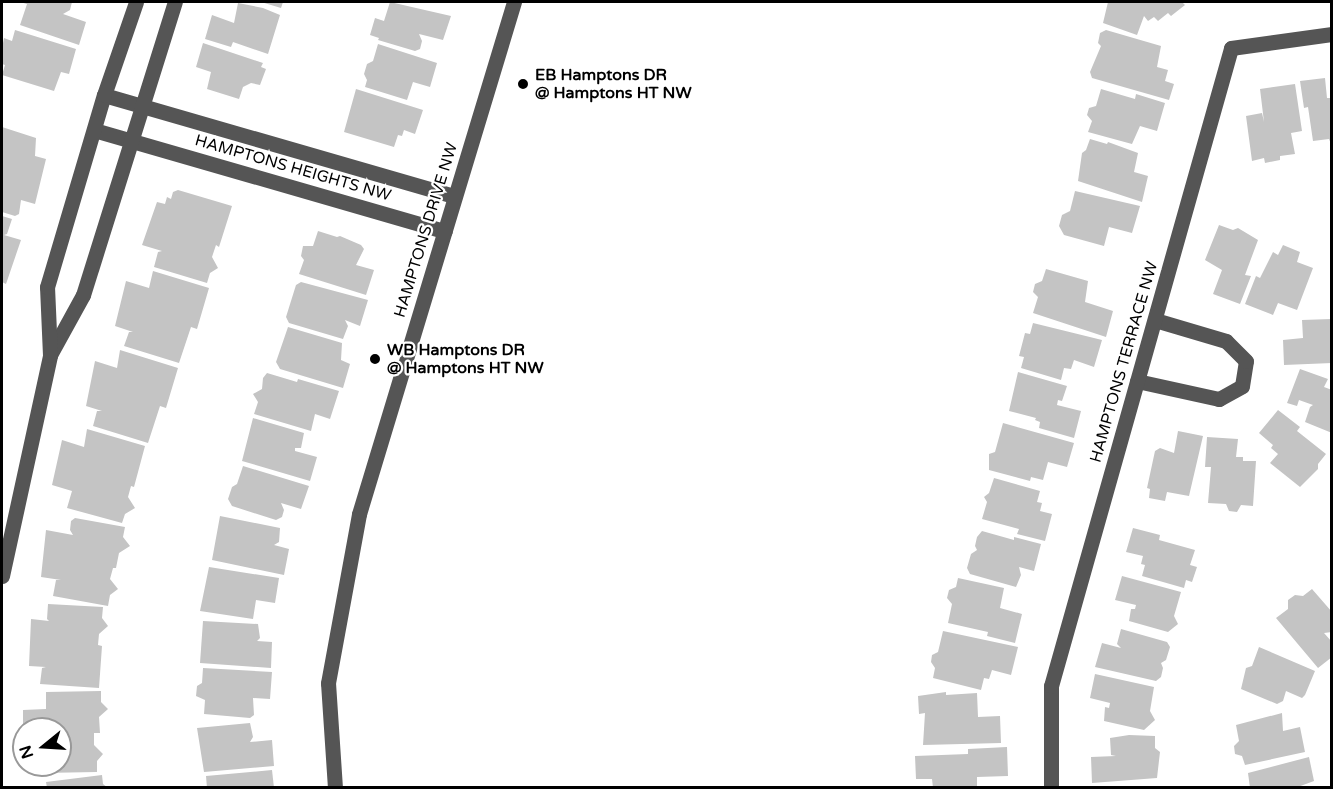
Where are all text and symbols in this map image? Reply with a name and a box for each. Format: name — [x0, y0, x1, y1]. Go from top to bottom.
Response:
place label: EB Hamptons DR @ Hamptons HT NW — [535, 65, 692, 103]
marker: EB Hamptons DR @ Hamptons HT NW — [516, 77, 530, 91]
street label: HAMPTONS HEIGHTS NW — [193, 131, 393, 205]
street label: HAMPTONS DRIVE NW — [390, 140, 462, 320]
street label: HAMPTONS TERRACE NW — [1086, 259, 1162, 465]
place label: WB Hamptons DR @ Hamptons HT NW — [387, 340, 544, 378]
marker: WB Hamptons DR @ Hamptons HT NW — [368, 352, 382, 366]
north arrow — [12, 717, 72, 777]
text: N — [15, 743, 38, 761]

